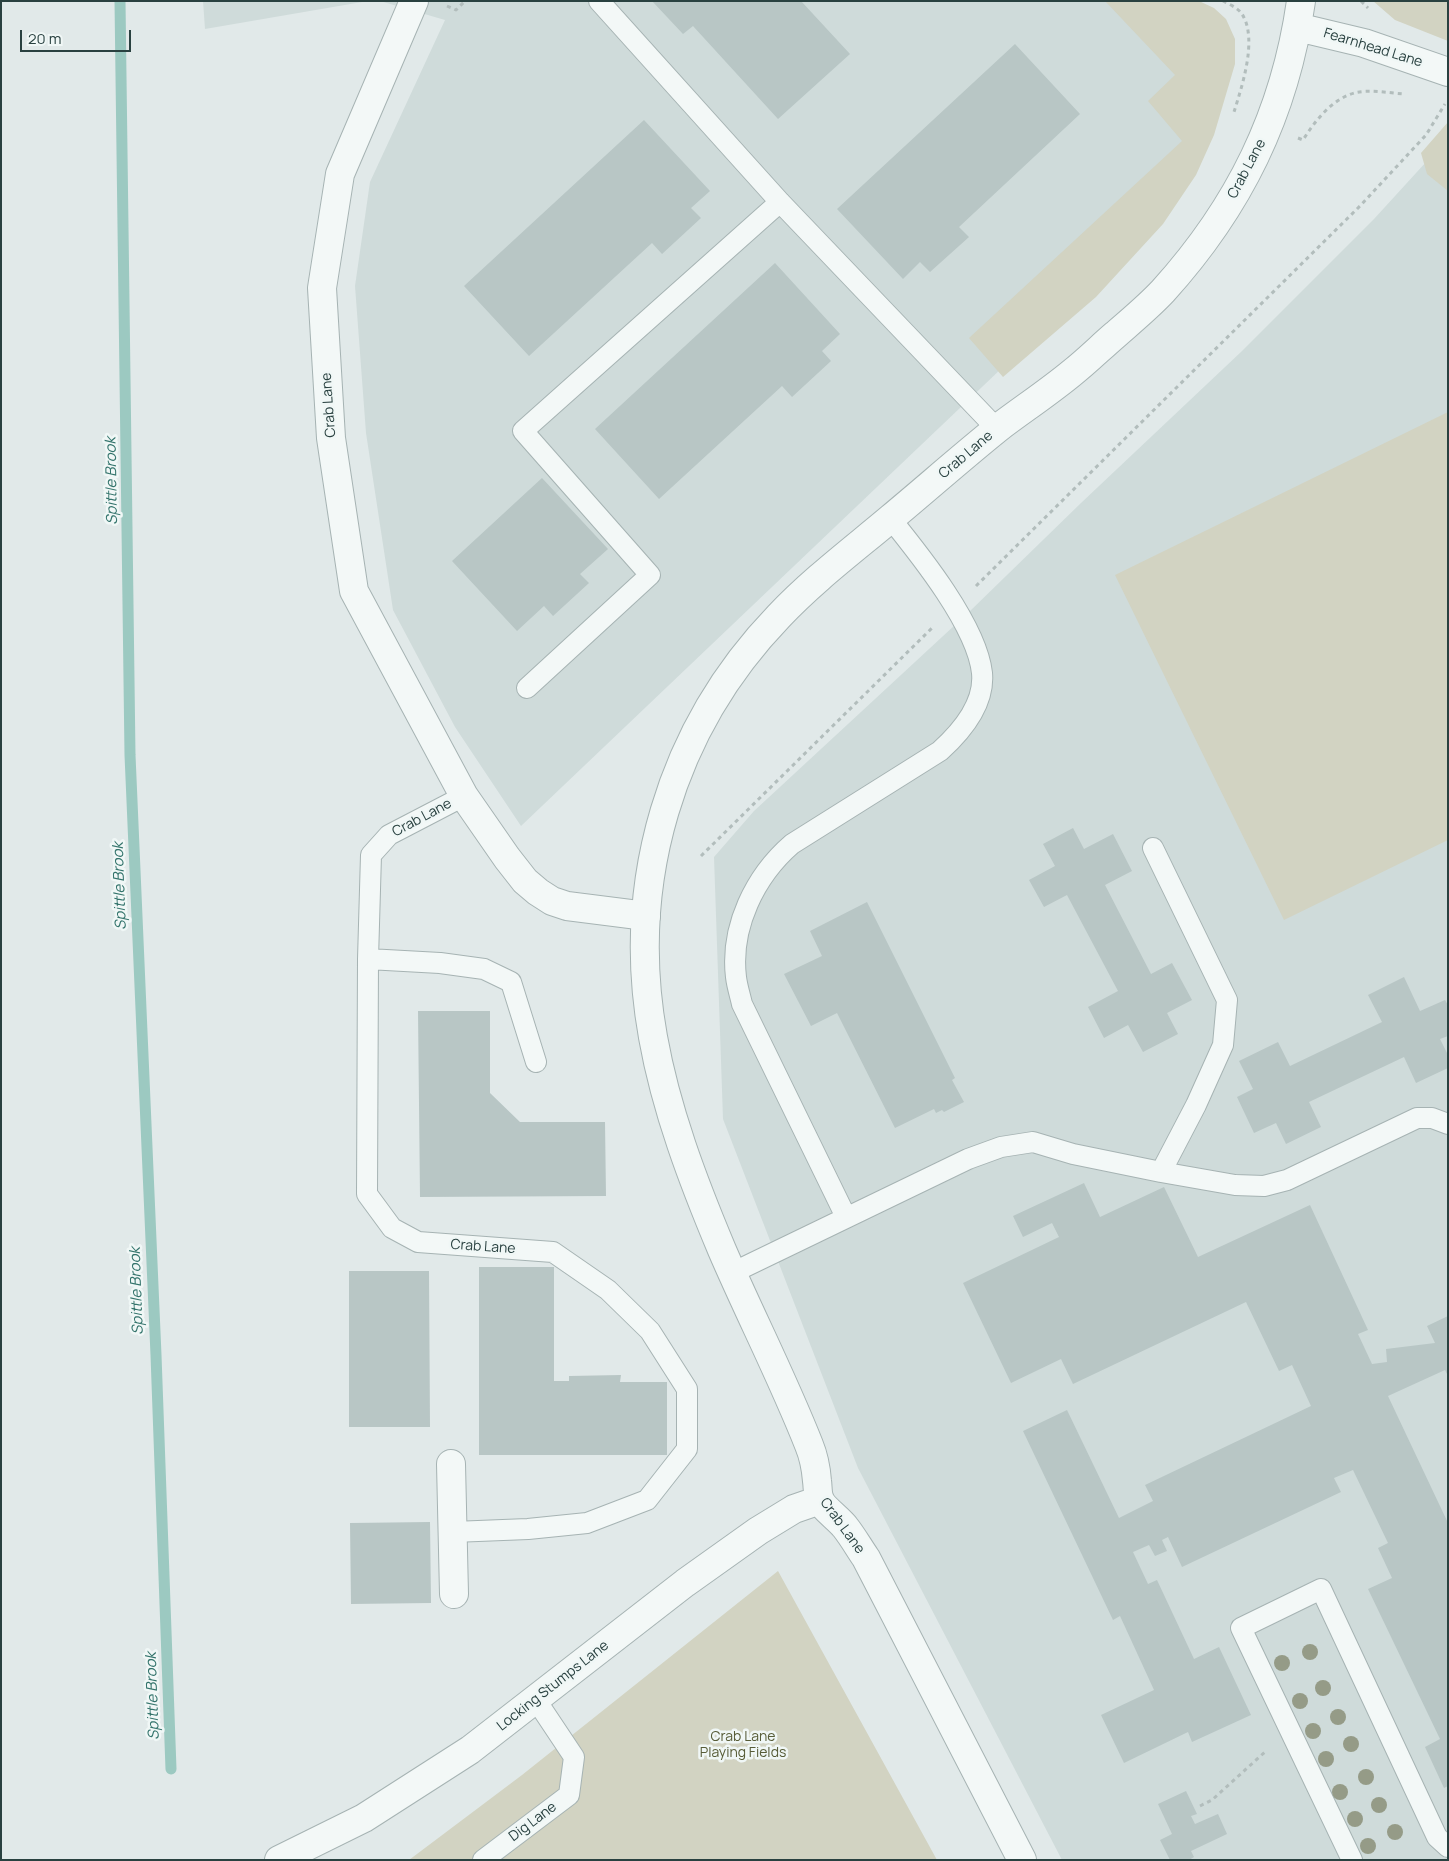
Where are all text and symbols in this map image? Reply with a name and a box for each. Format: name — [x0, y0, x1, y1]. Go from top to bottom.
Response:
scale bar — [22, 20, 134, 52]
street label: Fearnhead Lane — [1321, 25, 1425, 71]
text: 20 m — [28, 28, 61, 49]
street label: Crab Lane — [1224, 136, 1270, 202]
street label: Crab Lane — [318, 372, 340, 438]
street label: Crab Lane — [936, 428, 996, 482]
water label: Spittle Brook — [102, 437, 122, 525]
street label: Crab Lane — [389, 795, 455, 841]
water label: Spittle Brook — [109, 842, 131, 930]
street label: Crab Lane — [450, 1236, 516, 1258]
water label: Spittle Brook — [126, 1247, 148, 1335]
street label: Crab Lane — [816, 1495, 868, 1557]
street label: Locking Stumps Lane — [494, 1637, 612, 1735]
water label: Spittle Brook — [142, 1652, 164, 1740]
park label: Crab Lane Playing Fields — [700, 1729, 786, 1761]
street label: Dig Lane — [506, 1799, 560, 1845]

